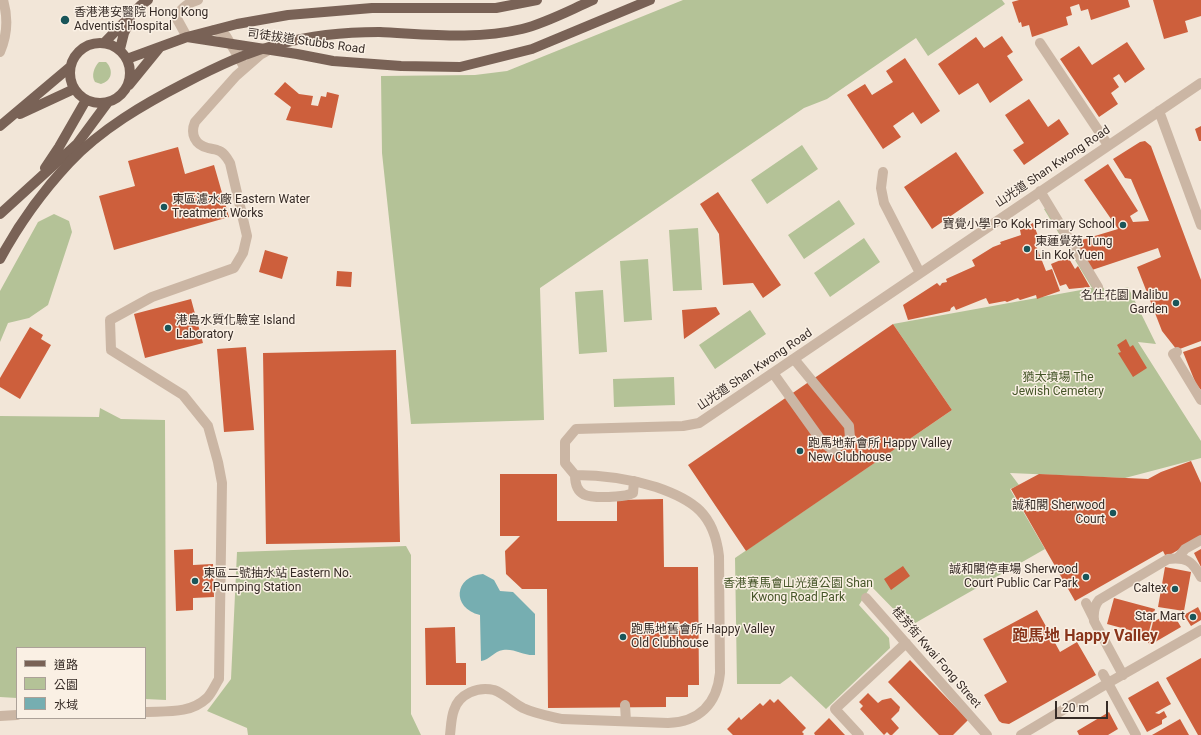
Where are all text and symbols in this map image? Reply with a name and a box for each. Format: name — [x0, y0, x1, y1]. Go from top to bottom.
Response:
place label: 香港港安醫院 Hong Kong Adventist Hospital — [74, 6, 208, 34]
marker: 香港港安醫院 Hong Kong Adventist Hospital — [59, 14, 71, 26]
street label: 司徒拔道 Stubbs Road — [246, 27, 366, 57]
street label: 山光道 Shan Kwong Road — [993, 123, 1113, 211]
place label: 東區濾水廠 Eastern Water Treatment Works — [172, 193, 310, 221]
marker: 東區濾水廠 Eastern Water Treatment Works — [159, 202, 169, 212]
place label: 寶覺小學 Po Kok Primary School — [942, 218, 1115, 232]
marker: 寶覺小學 Po Kok Primary School — [1118, 220, 1128, 230]
place label: 東蓮覺苑 Tung Lin Kok Yuen — [1035, 235, 1113, 263]
marker: 東蓮覺苑 Tung Lin Kok Yuen — [1022, 244, 1032, 254]
place label: 名仕花園 Malibu Garden — [1081, 289, 1168, 317]
marker: 名仕花園 Malibu Garden — [1171, 298, 1181, 308]
place label: 港島水質化驗室 Island Laboratory — [176, 314, 295, 342]
marker: 港島水質化驗室 Island Laboratory — [163, 323, 173, 333]
street label: 山光道 Shan Kwong Road — [695, 326, 815, 414]
park label: 猶太墳場 The Jewish Cemetery — [1012, 371, 1104, 399]
place label: 跑馬地新會所 Happy Valley New Clubhouse — [808, 437, 952, 465]
marker: 跑馬地新會所 Happy Valley New Clubhouse — [795, 446, 805, 456]
place label: 誠和閣 Sherwood Court — [1012, 499, 1105, 527]
marker: 誠和閣 Sherwood Court — [1108, 508, 1118, 518]
place label: 誠和閣停車場 Sherwood Court Public Car Park — [949, 563, 1078, 591]
place label: 東區二號抽水站 Eastern No. 2 Pumping Station — [203, 567, 352, 595]
marker: 誠和閣停車場 Sherwood Court Public Car Park — [1081, 572, 1091, 582]
marker: 東區二號抽水站 Eastern No. 2 Pumping Station — [190, 576, 200, 586]
park label: 香港賽馬會山光道公園 Shan Kwong Road Park — [723, 577, 873, 605]
place label: Caltex — [1134, 582, 1167, 596]
marker: Caltex — [1170, 584, 1180, 594]
street label: 桂芳街 Kwai Fong Street — [888, 605, 984, 711]
place label: Star Mart — [1135, 610, 1185, 624]
marker: Star Mart — [1188, 612, 1198, 622]
place label: 跑馬地舊會所 Happy Valley Old Clubhouse — [631, 623, 775, 651]
district label: 跑馬地 Happy Valley — [1012, 627, 1158, 647]
marker: 跑馬地舊會所 Happy Valley Old Clubhouse — [618, 632, 628, 642]
legend — [16, 647, 146, 719]
text: 道路 — [54, 658, 78, 672]
text: 公園 — [54, 678, 78, 692]
scale bar — [1057, 693, 1110, 719]
text: 水域 — [54, 698, 78, 712]
text: 20 m — [1062, 701, 1089, 715]

